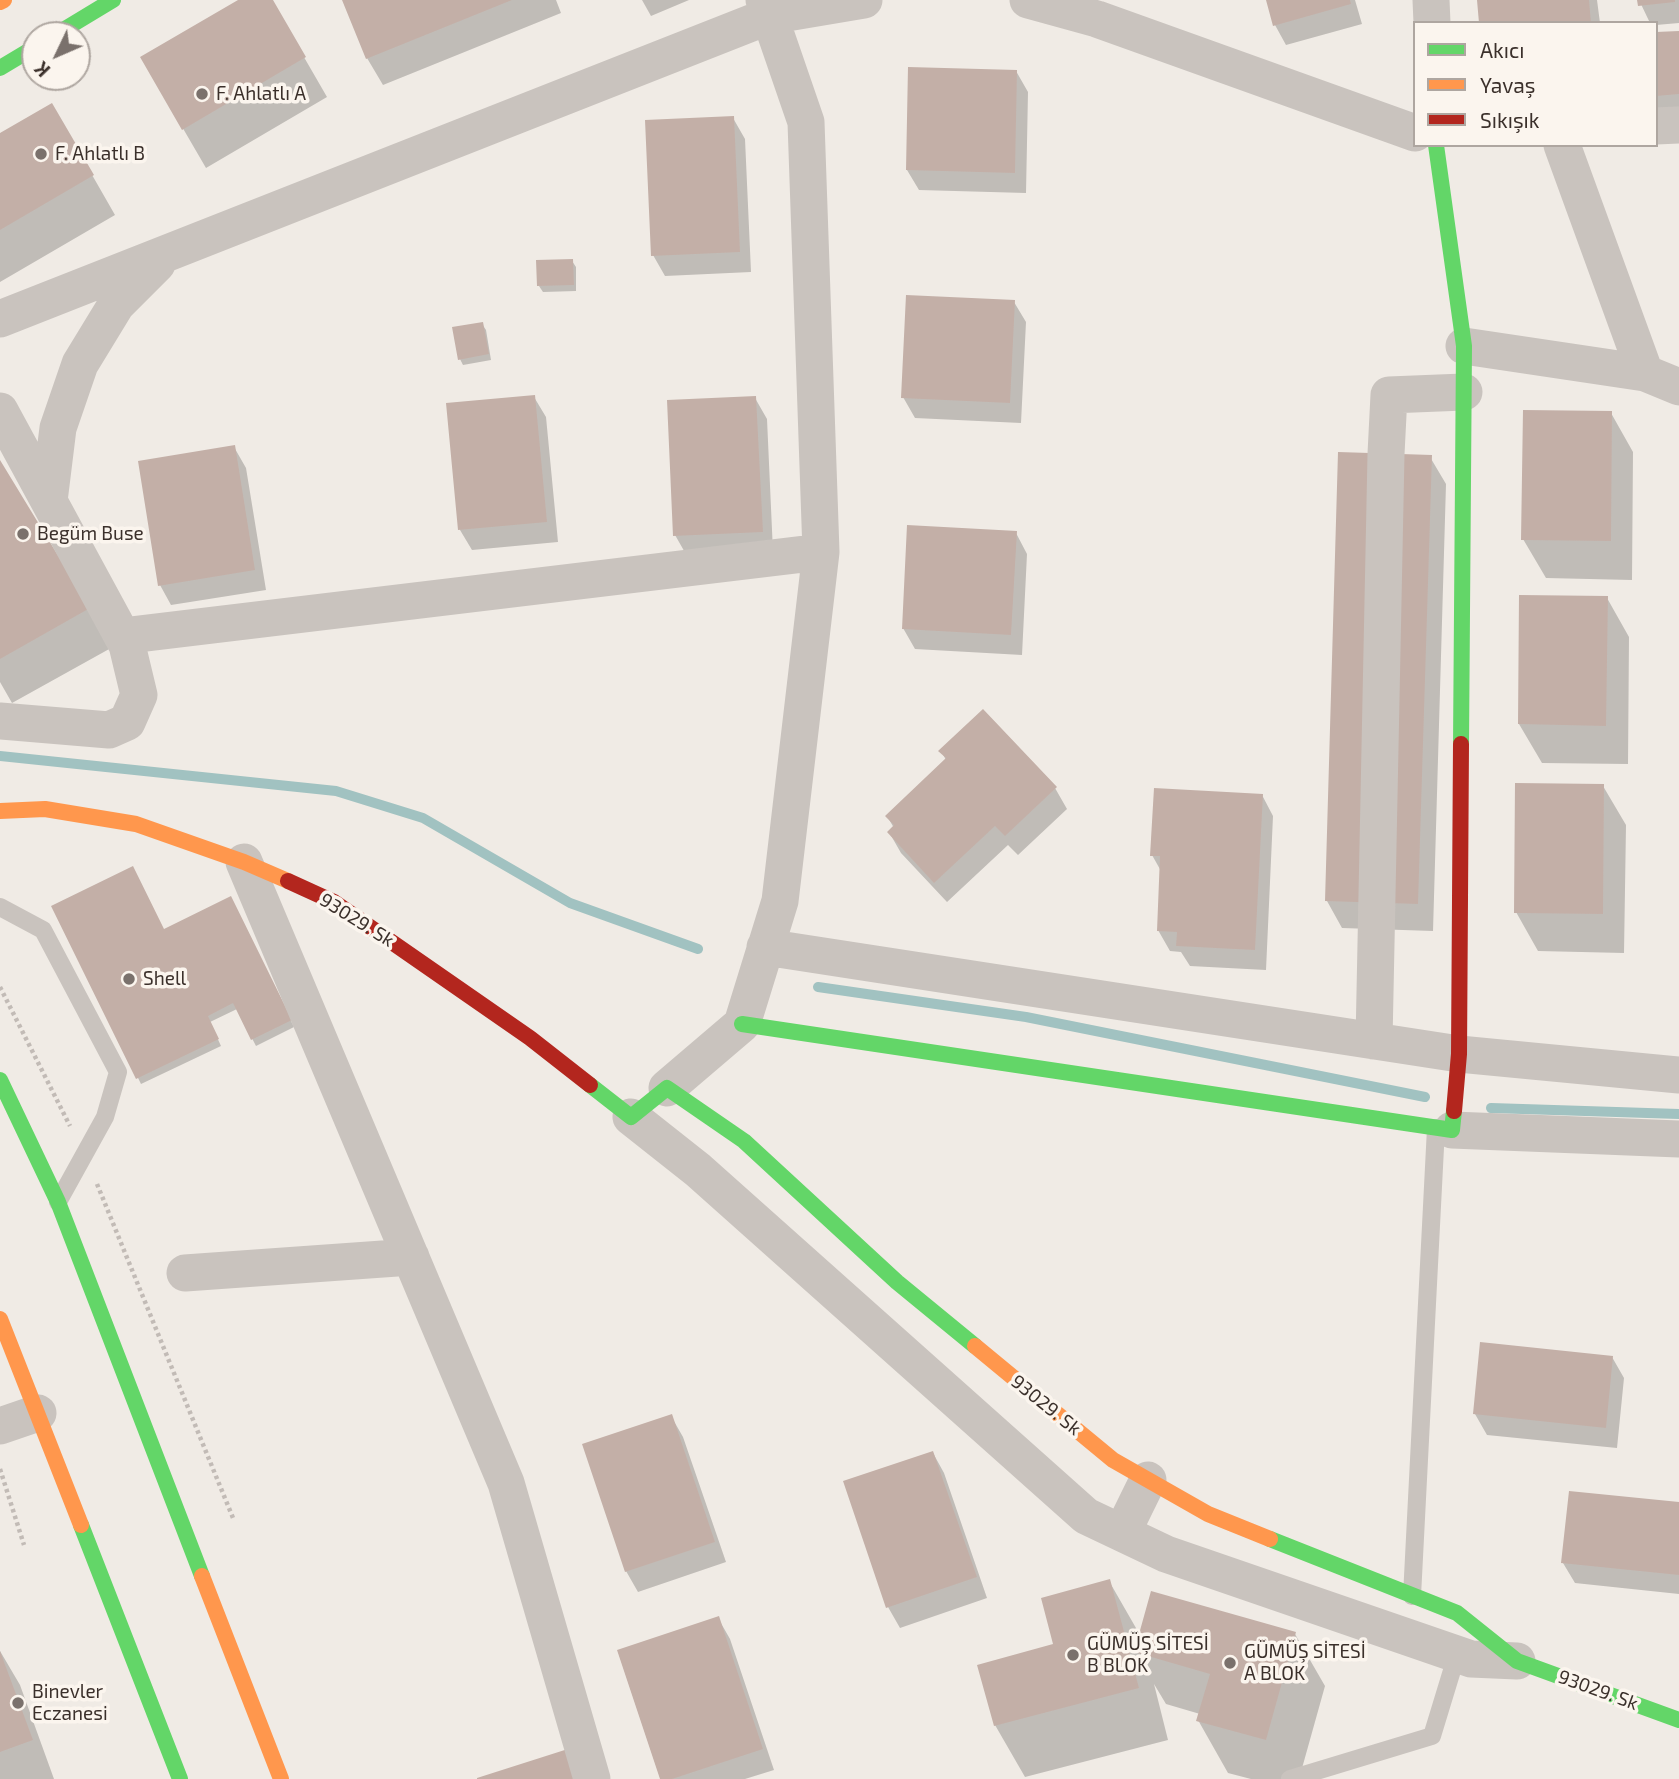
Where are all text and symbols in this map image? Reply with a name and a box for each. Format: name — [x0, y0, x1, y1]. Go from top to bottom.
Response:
north arrow — [21, 21, 91, 91]
legend — [1413, 21, 1658, 147]
text: Akıcı — [1480, 37, 1524, 62]
text: K — [30, 57, 54, 82]
text: Yavaş — [1480, 72, 1536, 97]
place label: F. Ahlatlı A — [216, 83, 306, 105]
marker: F. Ahlatlı A — [194, 86, 210, 102]
text: Sıkışık — [1480, 107, 1540, 132]
place label: F. Ahlatlı B — [55, 143, 145, 165]
marker: F. Ahlatlı B — [33, 146, 49, 162]
place label: Begüm Buse — [37, 523, 144, 545]
marker: Begüm Buse — [15, 526, 31, 542]
street label: 93029. Sk — [316, 888, 398, 952]
place label: Shell — [143, 968, 186, 990]
marker: Shell — [121, 971, 137, 987]
street label: 93029. Sk — [1006, 1370, 1086, 1440]
place label: GÜMÜŞ SİTESİ B BLOK — [1087, 1633, 1209, 1677]
place label: GÜMÜŞ SİTESİ A BLOK — [1244, 1641, 1366, 1685]
marker: GÜMÜŞ SİTESİ B BLOK — [1065, 1647, 1081, 1663]
marker: GÜMÜŞ SİTESİ A BLOK — [1222, 1655, 1238, 1671]
street label: 93029. Sk — [1555, 1665, 1641, 1715]
place label: Binevler Eczanesi — [32, 1681, 108, 1725]
marker: Binevler Eczanesi — [10, 1695, 26, 1711]

